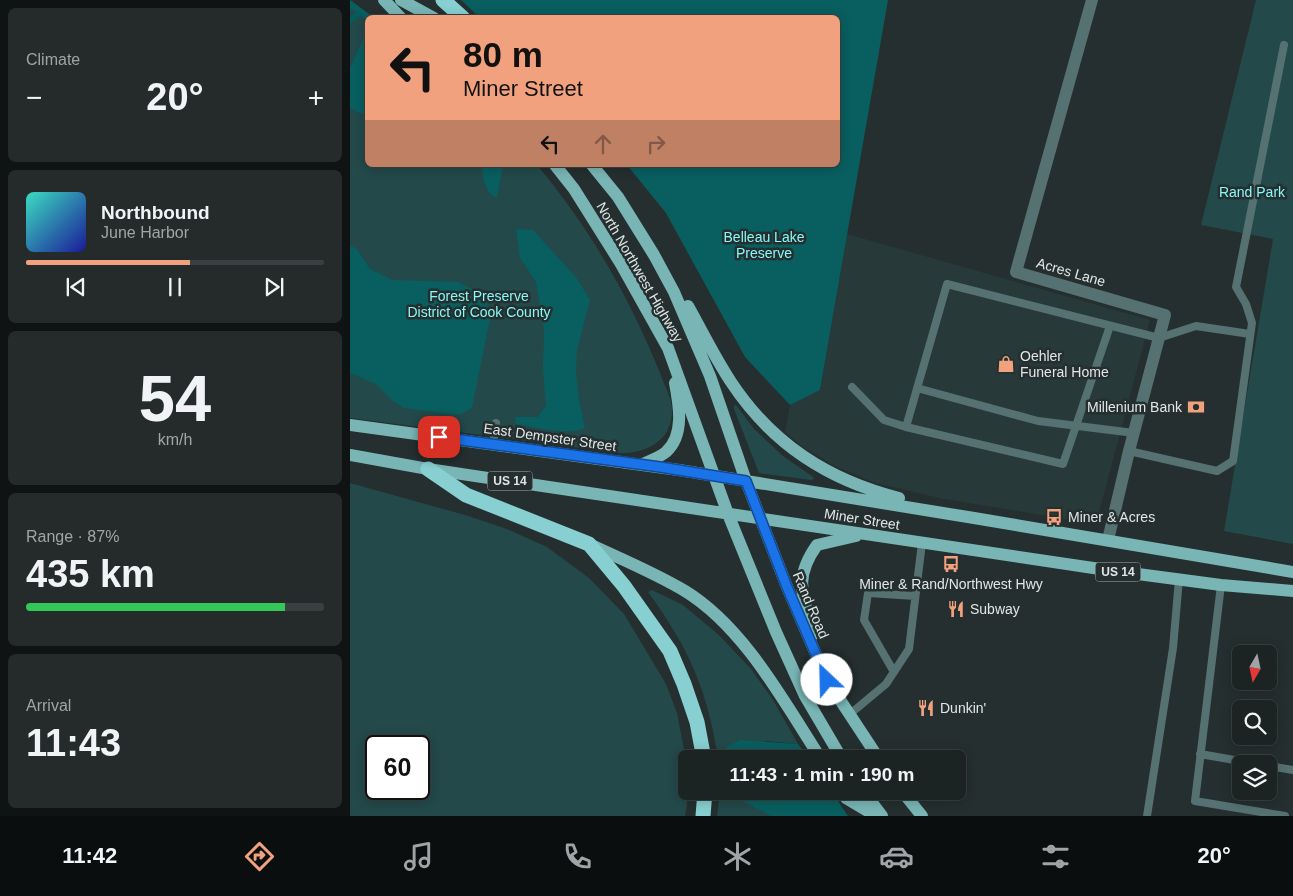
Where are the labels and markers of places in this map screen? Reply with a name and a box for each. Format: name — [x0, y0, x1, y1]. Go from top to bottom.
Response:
place label: Oehler Funeral Home — [1020, 348, 1109, 380]
shop icon: Oehler Funeral Home — [996, 354, 1016, 374]
bank icon: Millenium Bank — [1186, 397, 1206, 417]
place label: Millenium Bank — [1087, 399, 1183, 415]
pin — [418, 416, 460, 458]
bus stop icon: Miner & Acres — [1044, 507, 1064, 527]
place label: Miner & Acres — [1068, 509, 1155, 525]
bus stop icon: Miner & Rand/Northwest Hwy — [941, 554, 961, 574]
place label: Miner & Rand/Northwest Hwy — [859, 576, 1043, 592]
restaurant icon: Subway — [946, 599, 966, 619]
place label: Subway — [970, 601, 1020, 617]
restaurant icon: Dunkin' — [916, 698, 936, 718]
place label: Dunkin' — [940, 700, 986, 716]

